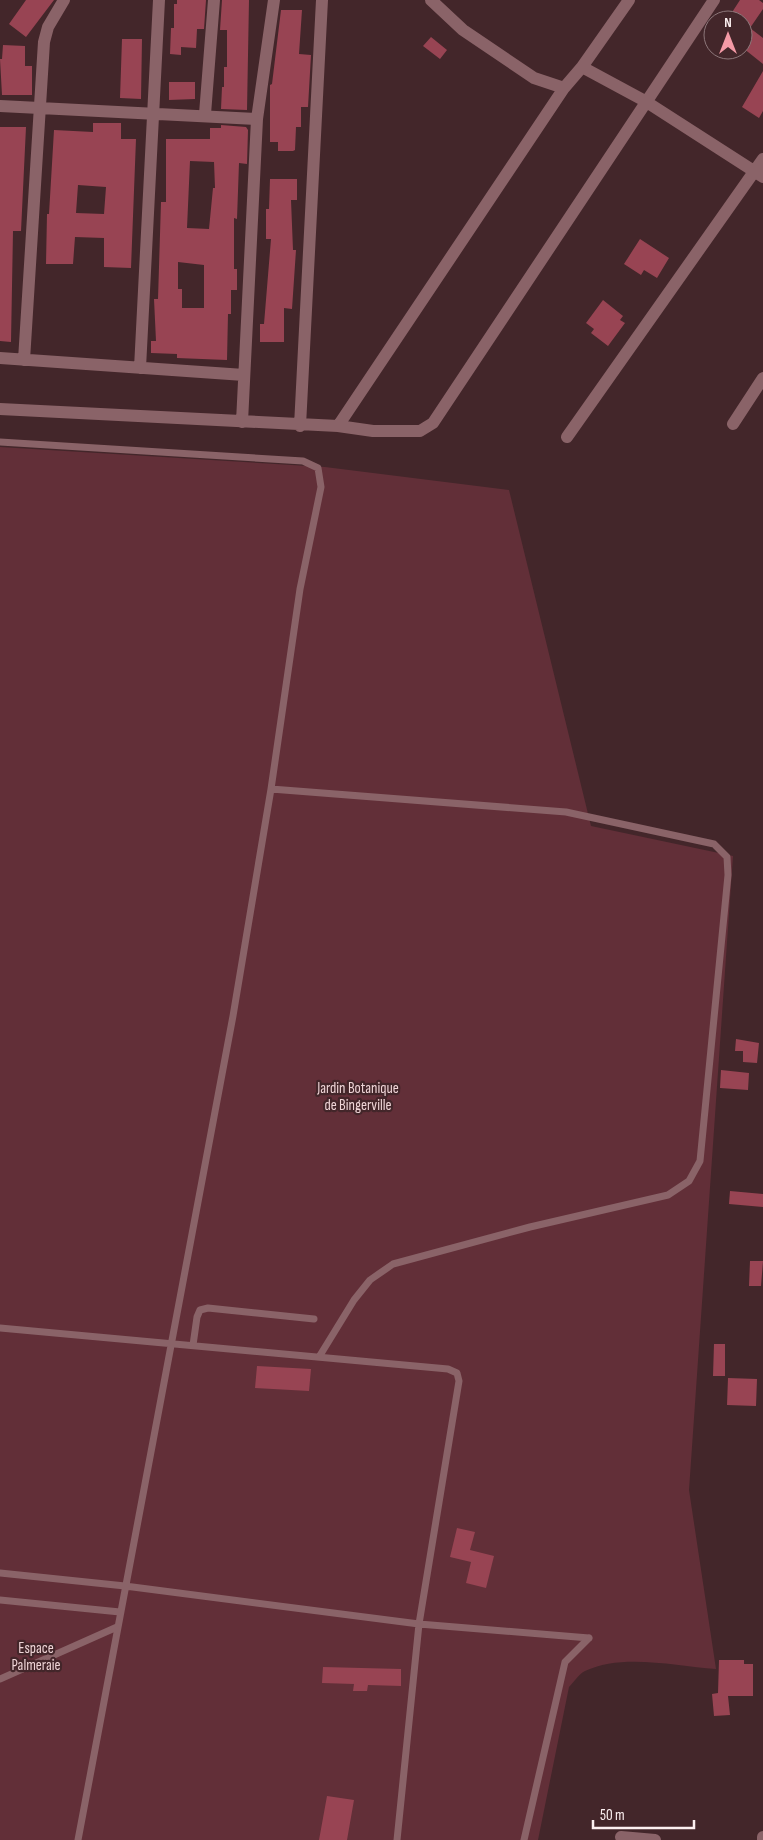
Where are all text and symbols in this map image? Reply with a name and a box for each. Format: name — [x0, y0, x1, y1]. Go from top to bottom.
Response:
north arrow — [703, 10, 753, 60]
text: N — [724, 14, 732, 31]
park label: Jardin Botanique de Bingerville — [316, 1079, 399, 1115]
park label: Espace Palmeraie — [11, 1639, 61, 1675]
scale bar — [593, 1798, 694, 1830]
text: 50 m — [600, 1806, 625, 1825]

